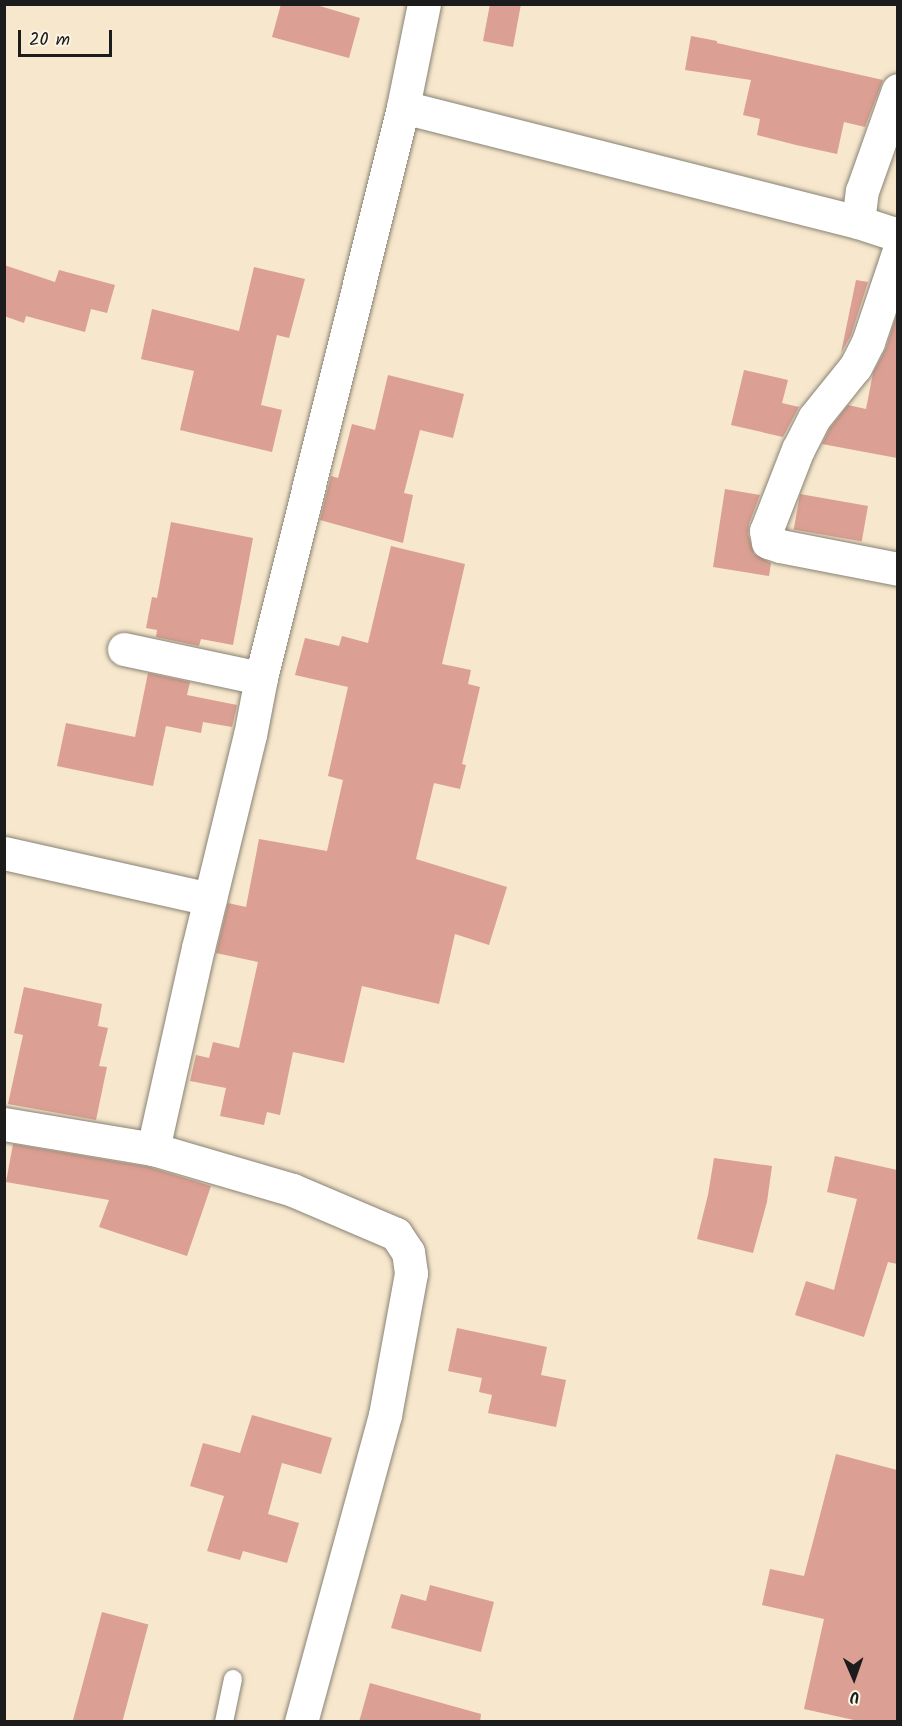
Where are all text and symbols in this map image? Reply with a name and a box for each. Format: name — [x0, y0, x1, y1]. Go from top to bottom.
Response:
scale bar — [21, 18, 116, 56]
text: 20 m — [29, 26, 70, 55]
north arrow — [824, 1648, 884, 1708]
text: U — [849, 1684, 860, 1709]

